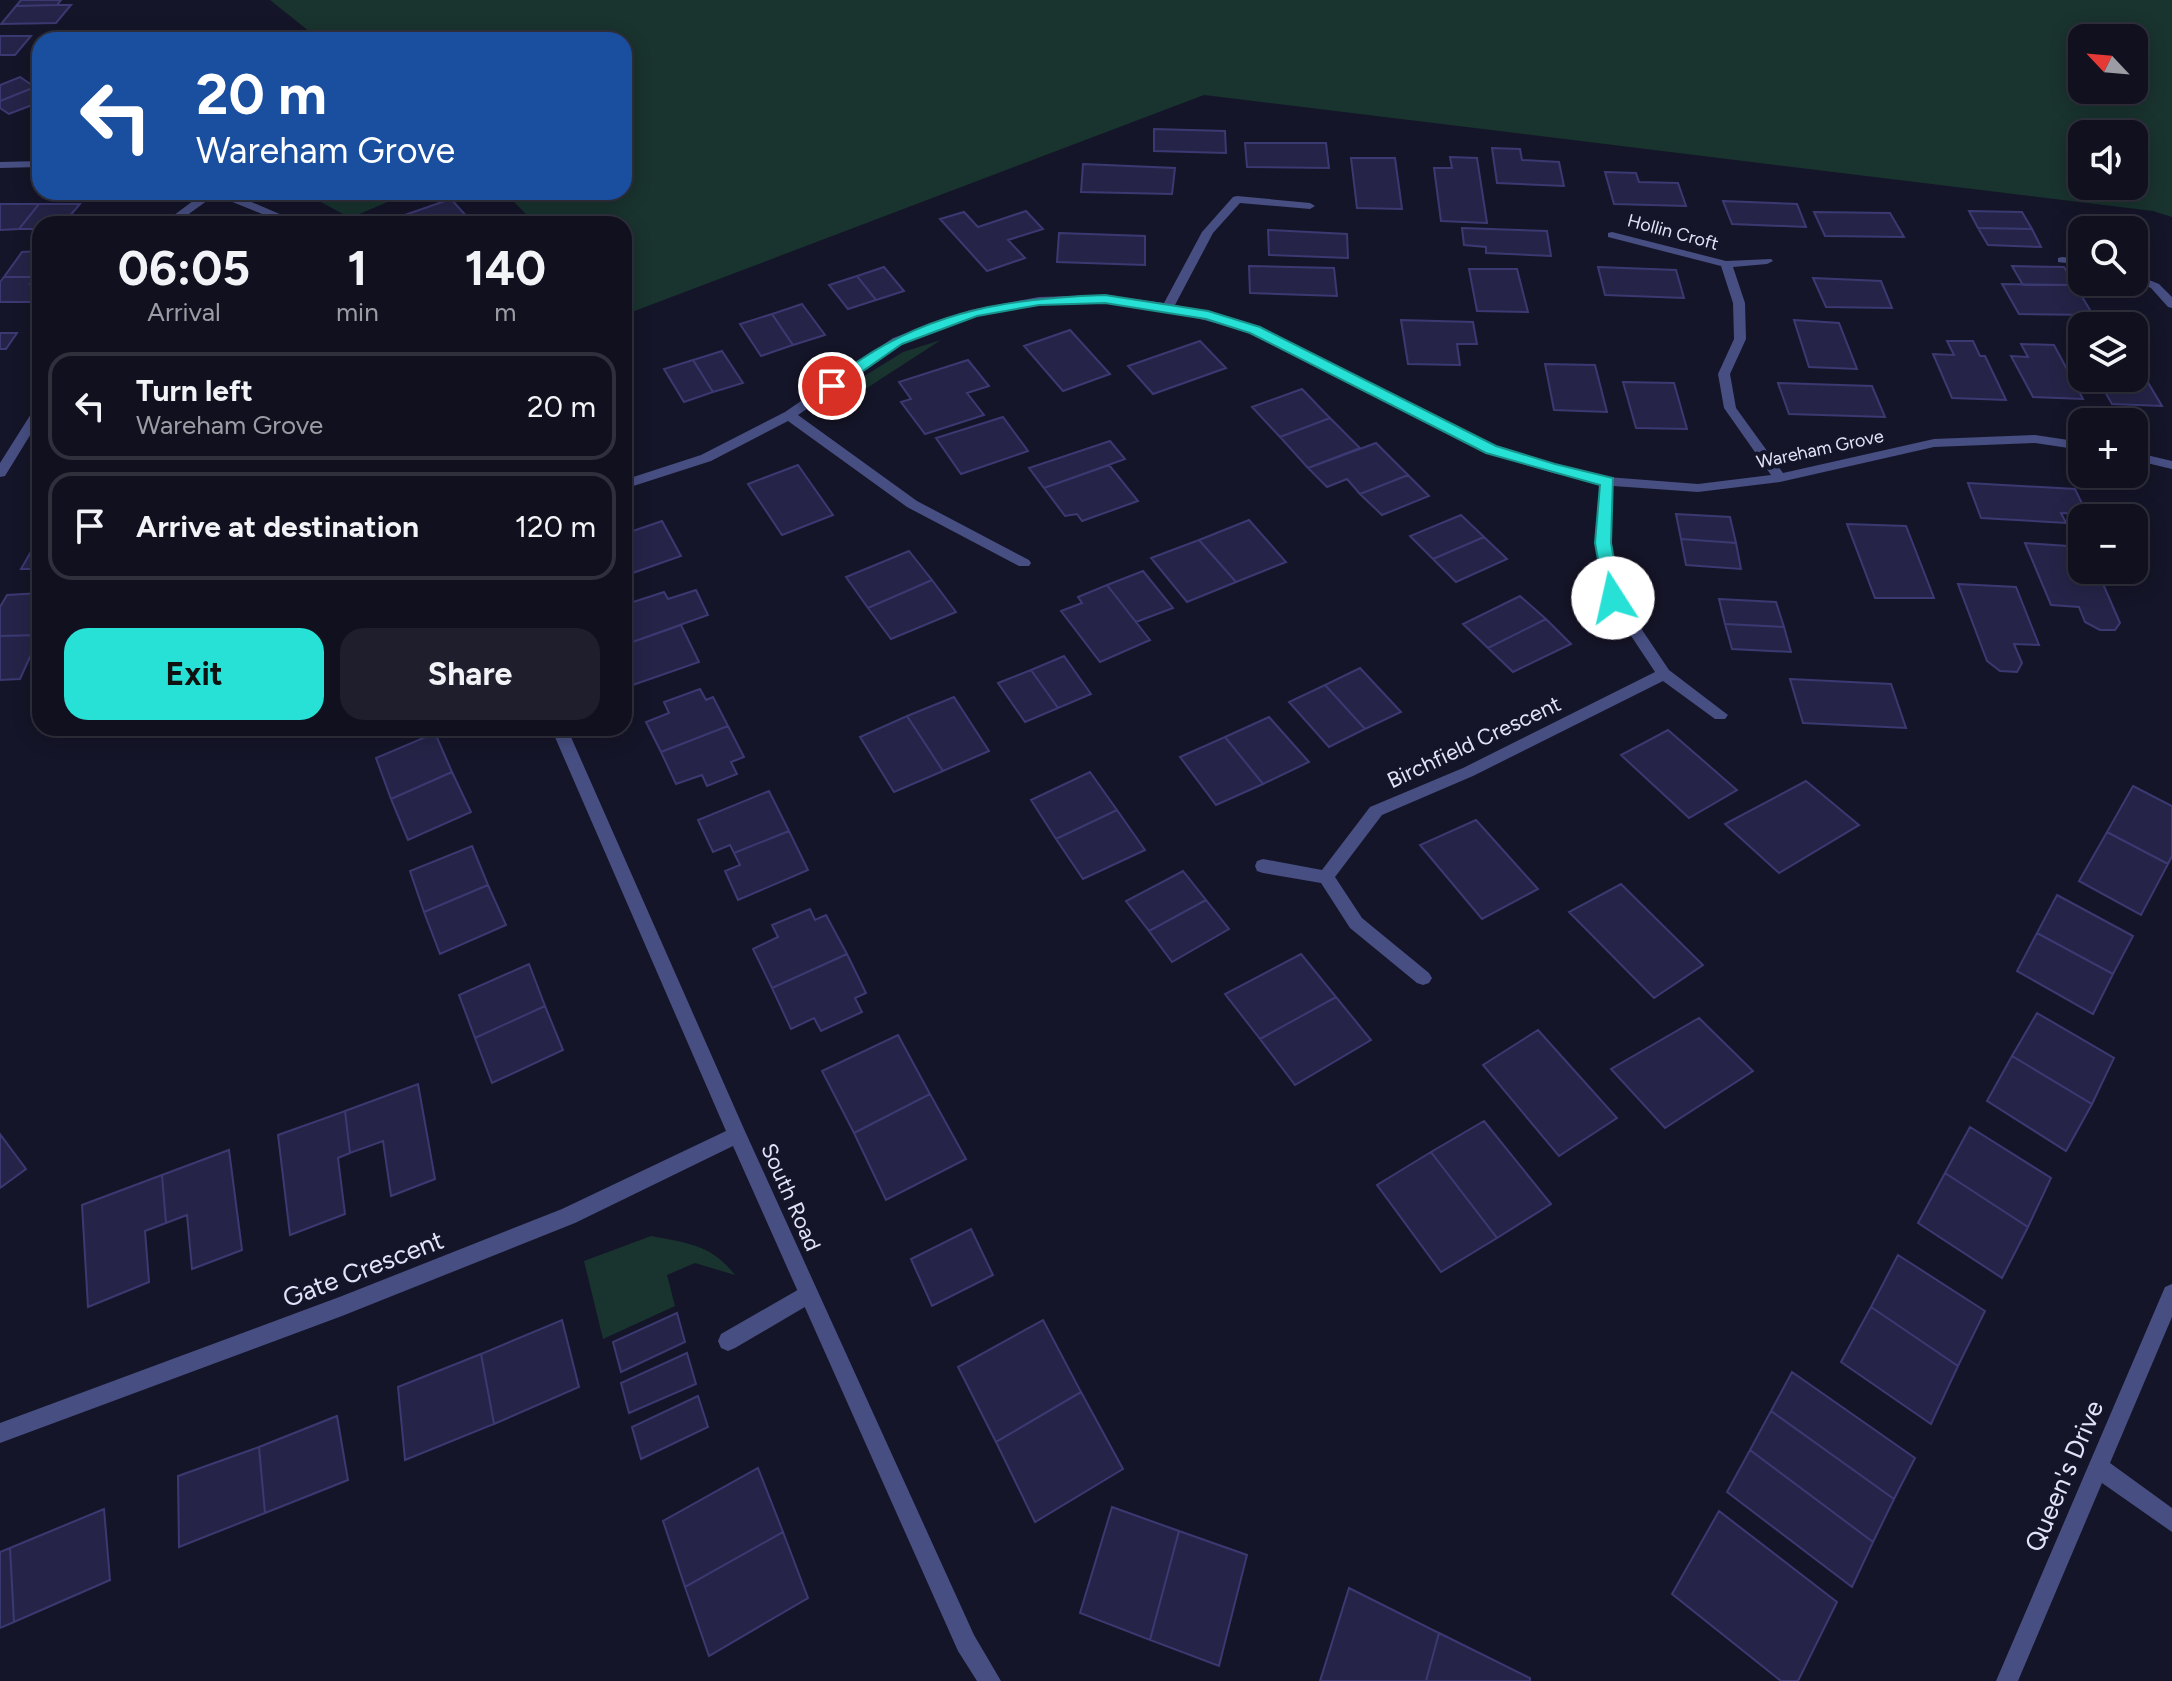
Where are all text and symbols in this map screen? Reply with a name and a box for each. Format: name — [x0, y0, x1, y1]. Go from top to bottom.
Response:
north arrow — [2068, 24, 2148, 104]
map controls — [2068, 24, 2148, 584]
text: 20 m — [196, 61, 327, 128]
icon: left — [64, 64, 168, 168]
button: sound — [2068, 120, 2148, 200]
text: Wareham Grove — [196, 129, 455, 172]
street label: Hollin Croft — [1625, 209, 1721, 255]
button: search — [2068, 216, 2148, 296]
text: 06:05 — [118, 239, 250, 297]
text: 1 — [347, 239, 367, 297]
text: 140 — [464, 239, 546, 297]
text: Arrival — [147, 296, 221, 328]
text: min — [336, 296, 379, 328]
text: m — [494, 296, 516, 328]
button: layers — [2068, 312, 2148, 392]
pin — [798, 352, 866, 420]
icon: arrive — [810, 364, 854, 408]
text: Turn left — [136, 372, 253, 409]
icon: left — [68, 384, 112, 428]
text: 20 m — [527, 388, 596, 425]
button: + — [2068, 408, 2148, 488]
text: Wareham Grove — [136, 409, 323, 441]
street label: Wareham Grove — [1754, 425, 1886, 473]
icon: arrive — [68, 504, 112, 548]
button: − — [2068, 504, 2148, 584]
text: Arrive at destination — [136, 508, 419, 545]
text: 120 m — [515, 508, 596, 545]
position arrow — [1571, 556, 1655, 640]
button: Exit — [64, 628, 324, 720]
button: Share — [340, 628, 600, 720]
street label: Birchfield Crescent — [1383, 690, 1565, 794]
street label: South Road — [755, 1139, 827, 1255]
street label: Gate Crescent — [278, 1224, 448, 1314]
street label: Queen's Drive — [2018, 1395, 2110, 1557]

